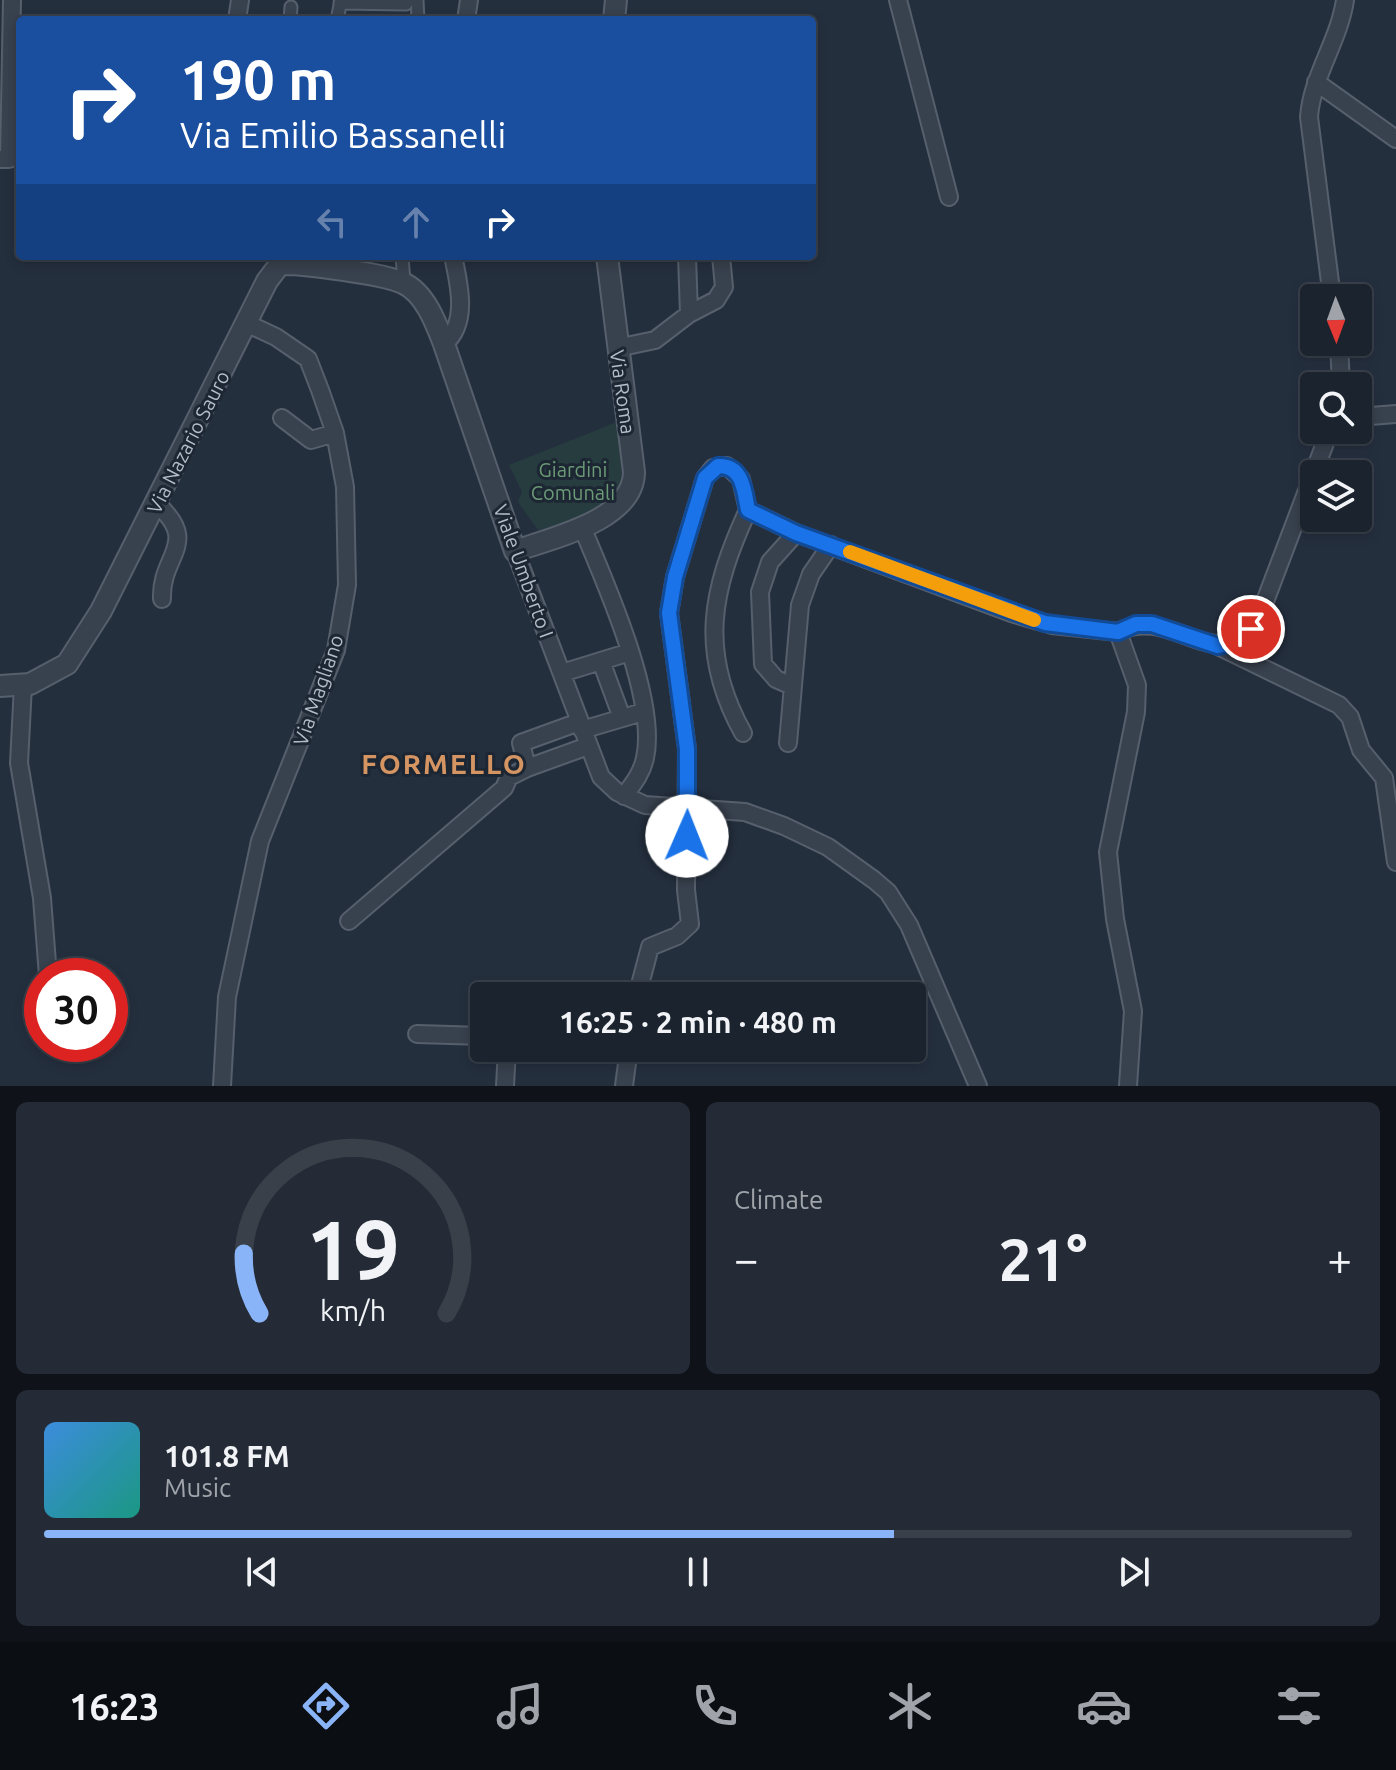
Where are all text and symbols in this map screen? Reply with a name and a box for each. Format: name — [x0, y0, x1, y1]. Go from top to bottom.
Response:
icon: right — [48, 48, 152, 152]
text: 190 m — [180, 48, 336, 111]
text: Via Emilio Bassanelli — [180, 114, 506, 155]
icon: left — [310, 200, 354, 244]
icon: ahead — [394, 200, 438, 244]
icon: right — [478, 200, 522, 244]
north arrow — [1300, 284, 1372, 356]
map controls — [1300, 284, 1372, 532]
street label: Via Roma — [606, 348, 640, 436]
street label: Via Nazario Sauro — [142, 367, 234, 517]
button: search — [1300, 372, 1372, 444]
park label: Giardini Comunali — [531, 458, 615, 504]
button: layers — [1300, 460, 1372, 532]
street label: Viale Umberto I — [489, 501, 559, 641]
pin — [1217, 595, 1285, 663]
icon: arrive — [1229, 607, 1273, 651]
street label: Via Magliano — [288, 632, 348, 748]
district label: FORMELLO — [361, 748, 527, 779]
position arrow — [645, 794, 729, 878]
speed limit sign: 30 — [24, 958, 128, 1062]
text: 16:25 · 2 min · 480 m — [559, 1005, 837, 1039]
text: Climate — [734, 1185, 823, 1214]
text: 19 — [306, 1202, 400, 1296]
text: 21° — [999, 1225, 1087, 1292]
text: − — [734, 1234, 759, 1283]
text: + — [1327, 1234, 1352, 1283]
text: km/h — [320, 1294, 386, 1326]
text: 101.8 FM — [164, 1439, 290, 1473]
text: Music — [164, 1473, 231, 1502]
icon: previous — [240, 1550, 284, 1594]
icon: pause — [676, 1550, 720, 1594]
icon: next — [1112, 1550, 1156, 1594]
icon: directions — [298, 1678, 354, 1734]
icon: music — [492, 1678, 548, 1734]
icon: phone — [687, 1678, 743, 1734]
icon: climate — [882, 1678, 938, 1734]
icon: car — [1076, 1678, 1132, 1734]
icon: filters — [1271, 1678, 1327, 1734]
text: 16:23 — [69, 1686, 159, 1727]

